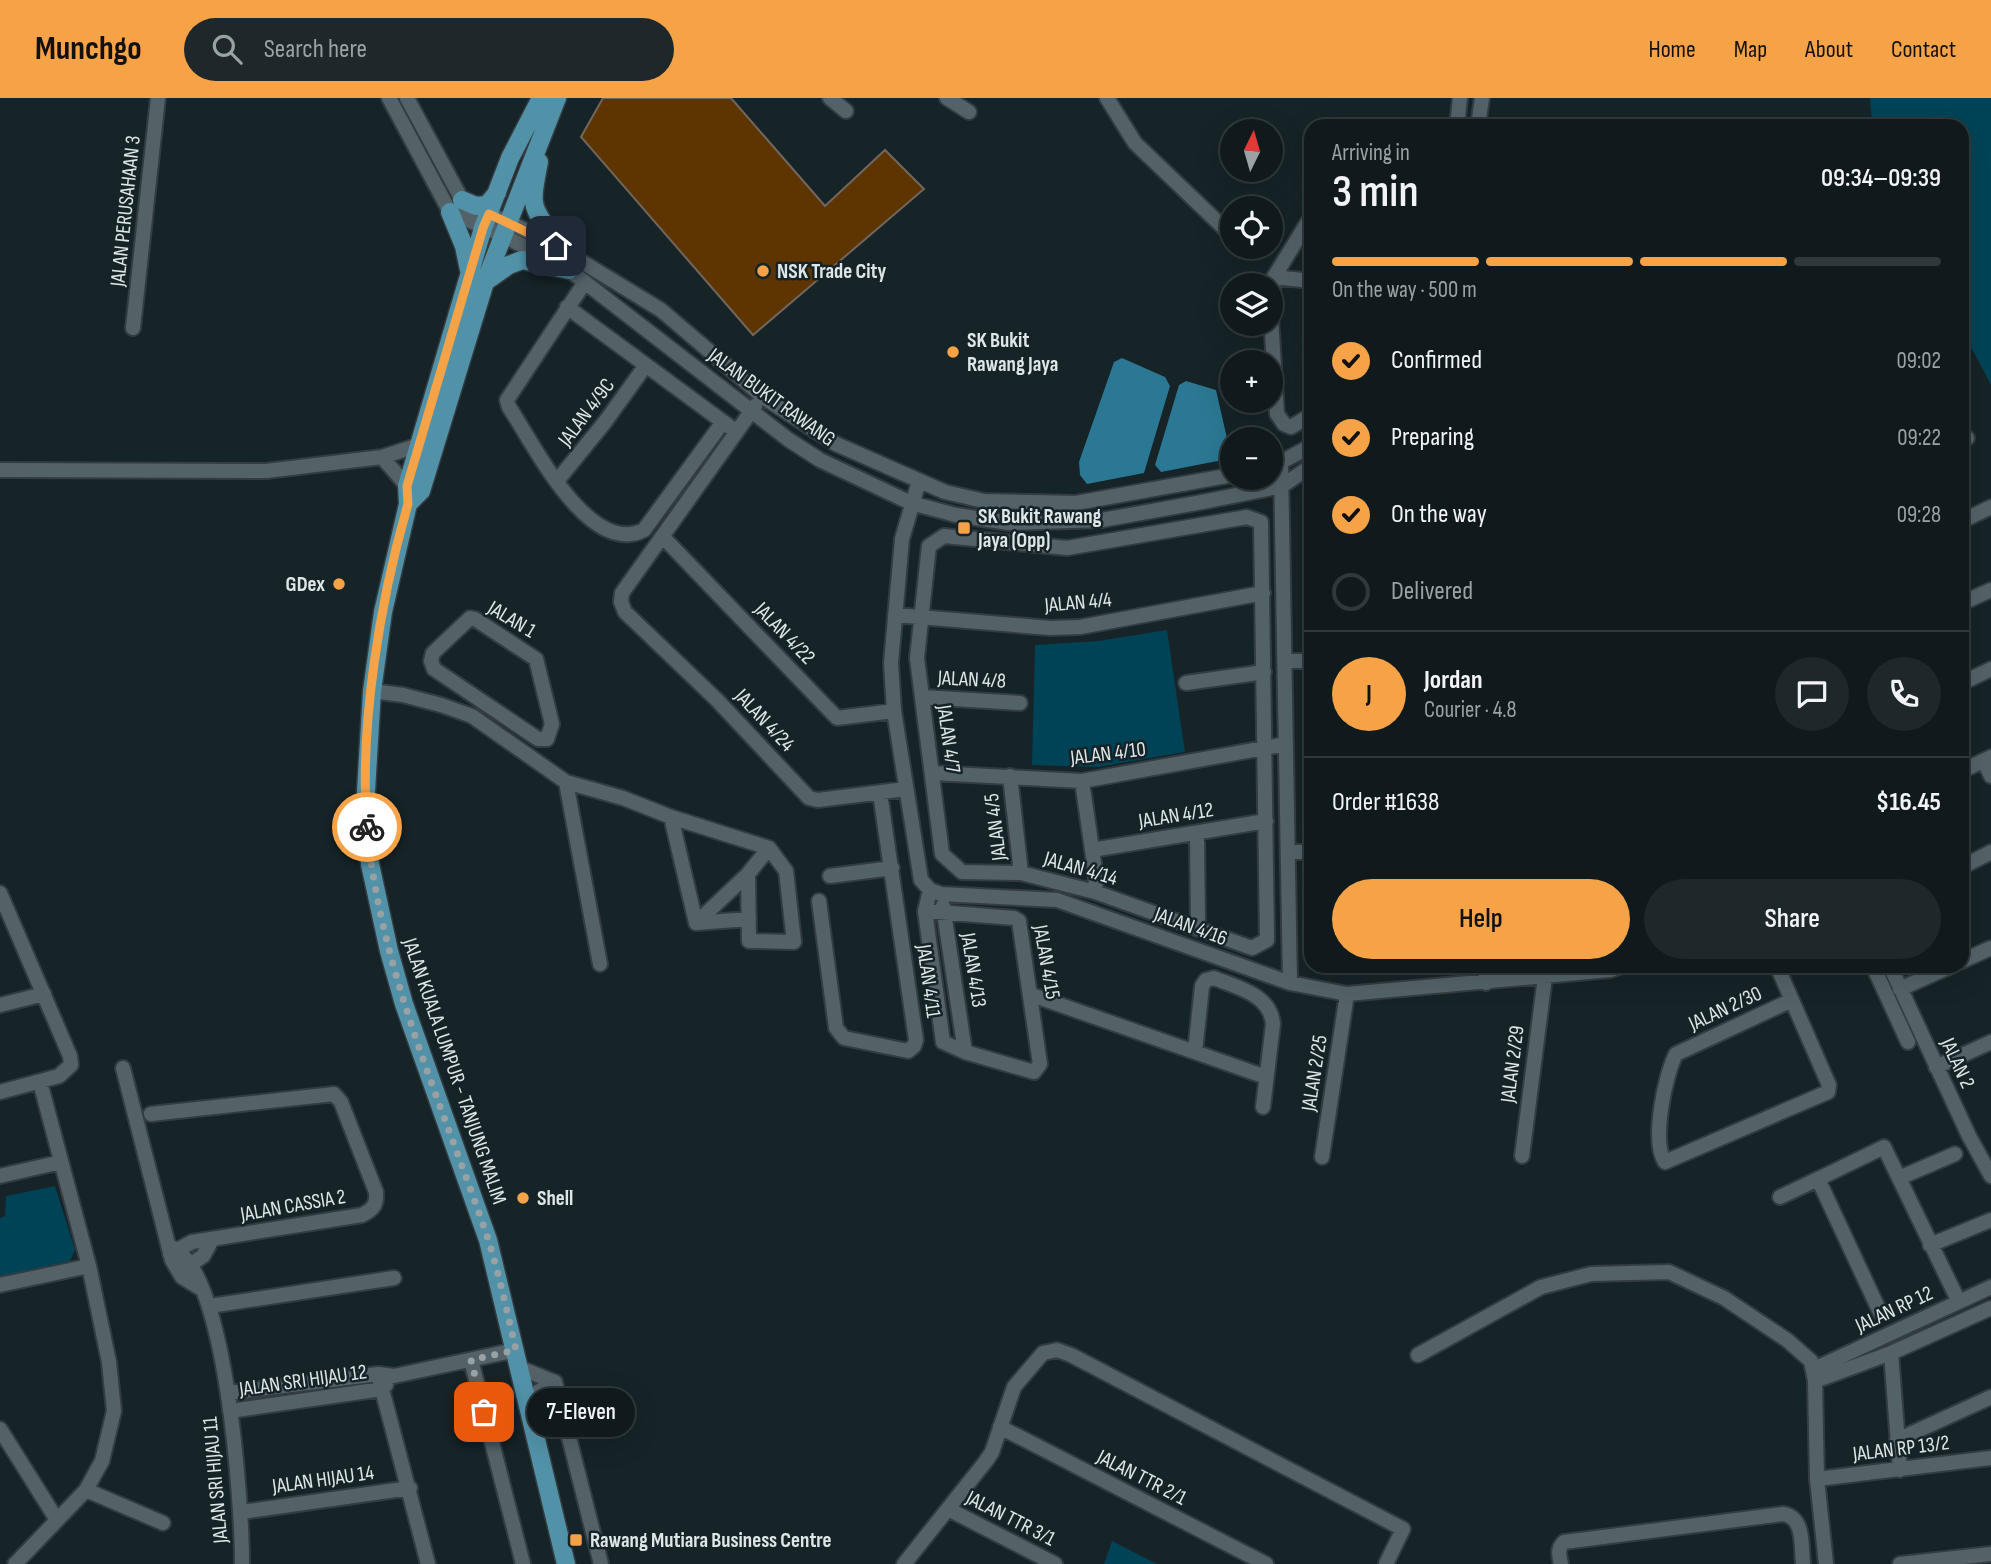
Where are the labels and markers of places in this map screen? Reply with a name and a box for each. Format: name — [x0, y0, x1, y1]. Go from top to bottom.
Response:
pin — [526, 216, 586, 276]
place label: NSK Trade City — [777, 259, 887, 284]
marker: NSK Trade City — [755, 263, 771, 279]
place label: SK Bukit Rawang Jaya — [967, 328, 1058, 377]
marker: SK Bukit Rawang Jaya — [945, 344, 961, 360]
place label: SK Bukit Rawang Jaya (Opp) — [977, 504, 1101, 553]
marker: SK Bukit Rawang Jaya (Opp) — [956, 520, 972, 536]
place label: GDex — [286, 572, 325, 597]
marker: GDex — [331, 576, 347, 592]
place label: Shell — [537, 1186, 573, 1211]
marker: Shell — [515, 1190, 531, 1206]
pin — [454, 1382, 514, 1442]
callout: 7-Eleven — [526, 1388, 634, 1436]
place label: Rawang Mutiara Business Centre — [590, 1528, 832, 1553]
marker: Rawang Mutiara Business Centre — [568, 1532, 584, 1548]

